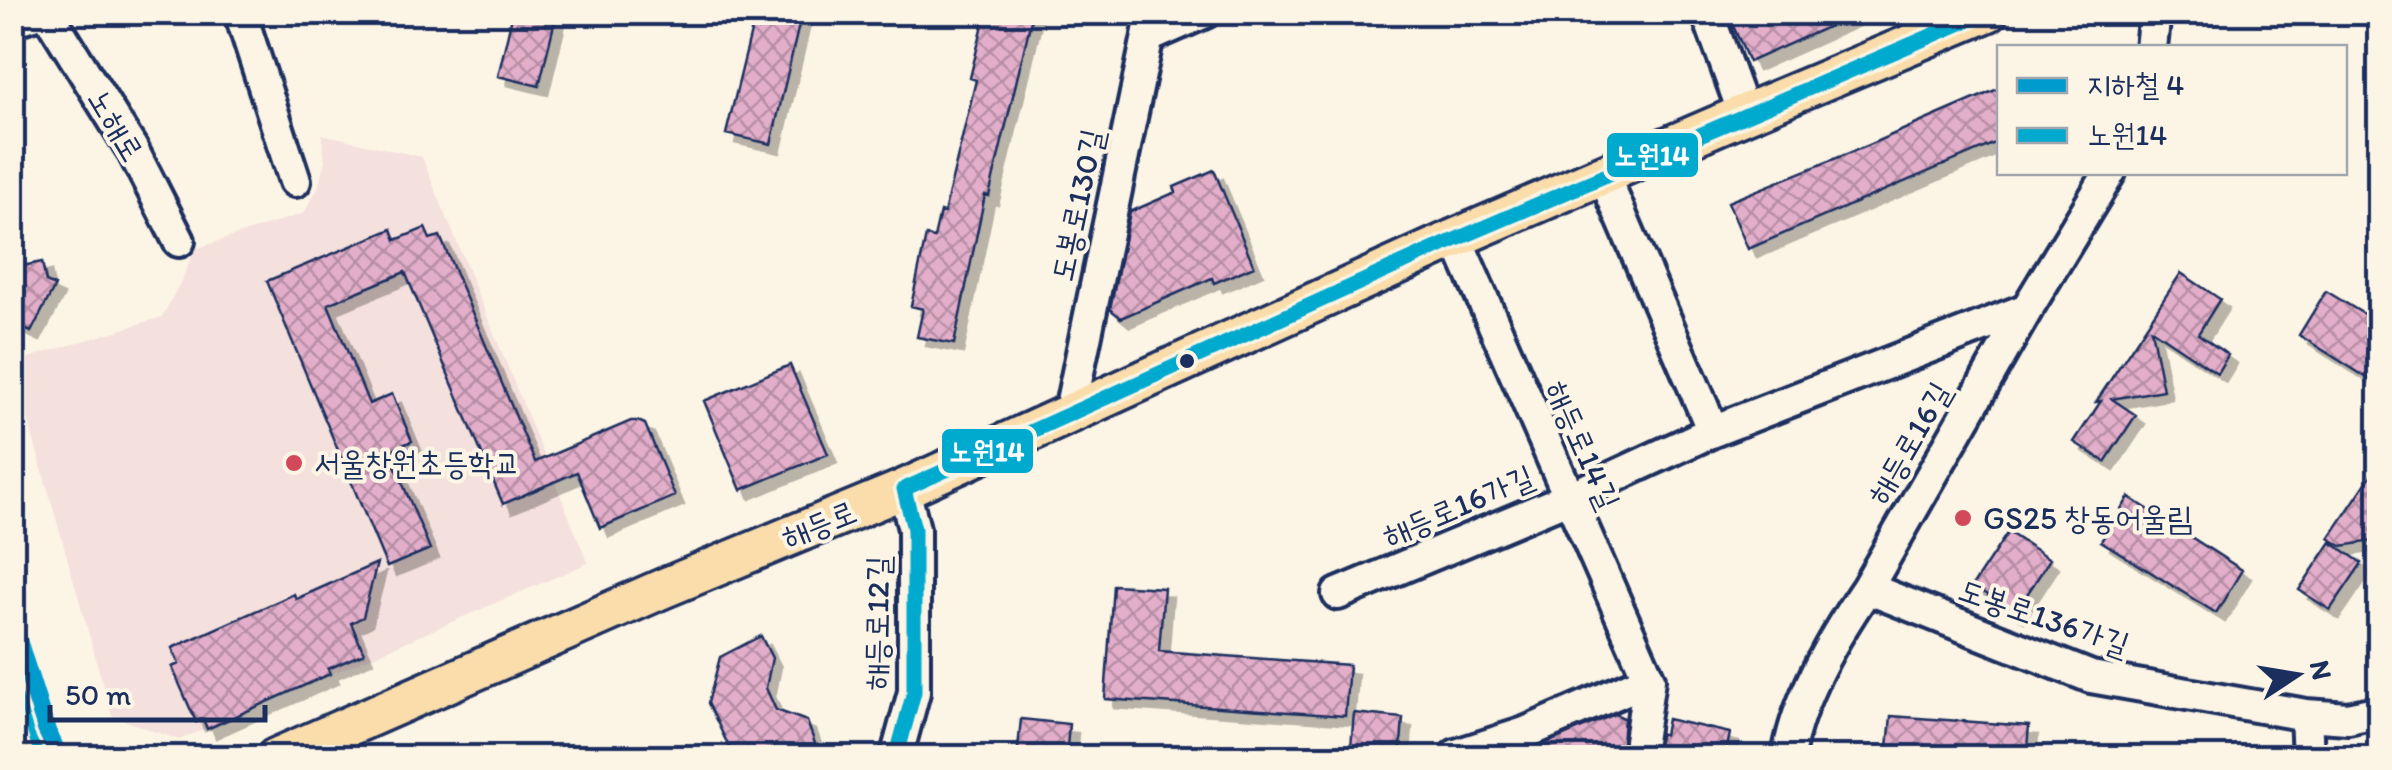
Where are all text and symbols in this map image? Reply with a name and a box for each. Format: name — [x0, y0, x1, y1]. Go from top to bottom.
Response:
legend — [1997, 45, 2347, 175]
text: 지하철 4 — [2087, 66, 2184, 103]
street label: 노해로 — [80, 82, 152, 168]
text: 노원14 — [2087, 116, 2167, 153]
street label: 도봉로130길 — [1042, 125, 1112, 285]
line badge: 노원14 — [1605, 131, 1700, 179]
text: 노원14 — [1615, 138, 1690, 172]
unlabelled marker — [1177, 351, 1197, 371]
street label: 해등로14길 — [1538, 375, 1628, 515]
street label: 해등로16길 — [1859, 375, 1959, 511]
line badge: 노원14 — [940, 427, 1035, 475]
text: 노원14 — [950, 434, 1025, 468]
place label: 서울창원초등학교 — [314, 444, 520, 482]
marker: 서울창원초등학교 — [283, 452, 305, 474]
street label: 해등로16가길 — [1377, 457, 1539, 555]
street label: 해등로 — [776, 492, 862, 556]
place label: GS25 창동어울림 — [1983, 499, 2193, 537]
marker: GS25 창동어울림 — [1952, 507, 1974, 529]
street label: 해등로12길 — [857, 555, 897, 691]
street label: 도봉로136가길 — [1954, 570, 2134, 664]
north arrow — [2247, 625, 2347, 725]
text: N — [2303, 657, 2340, 683]
scale bar — [50, 660, 265, 722]
text: 50 m — [65, 676, 131, 713]

